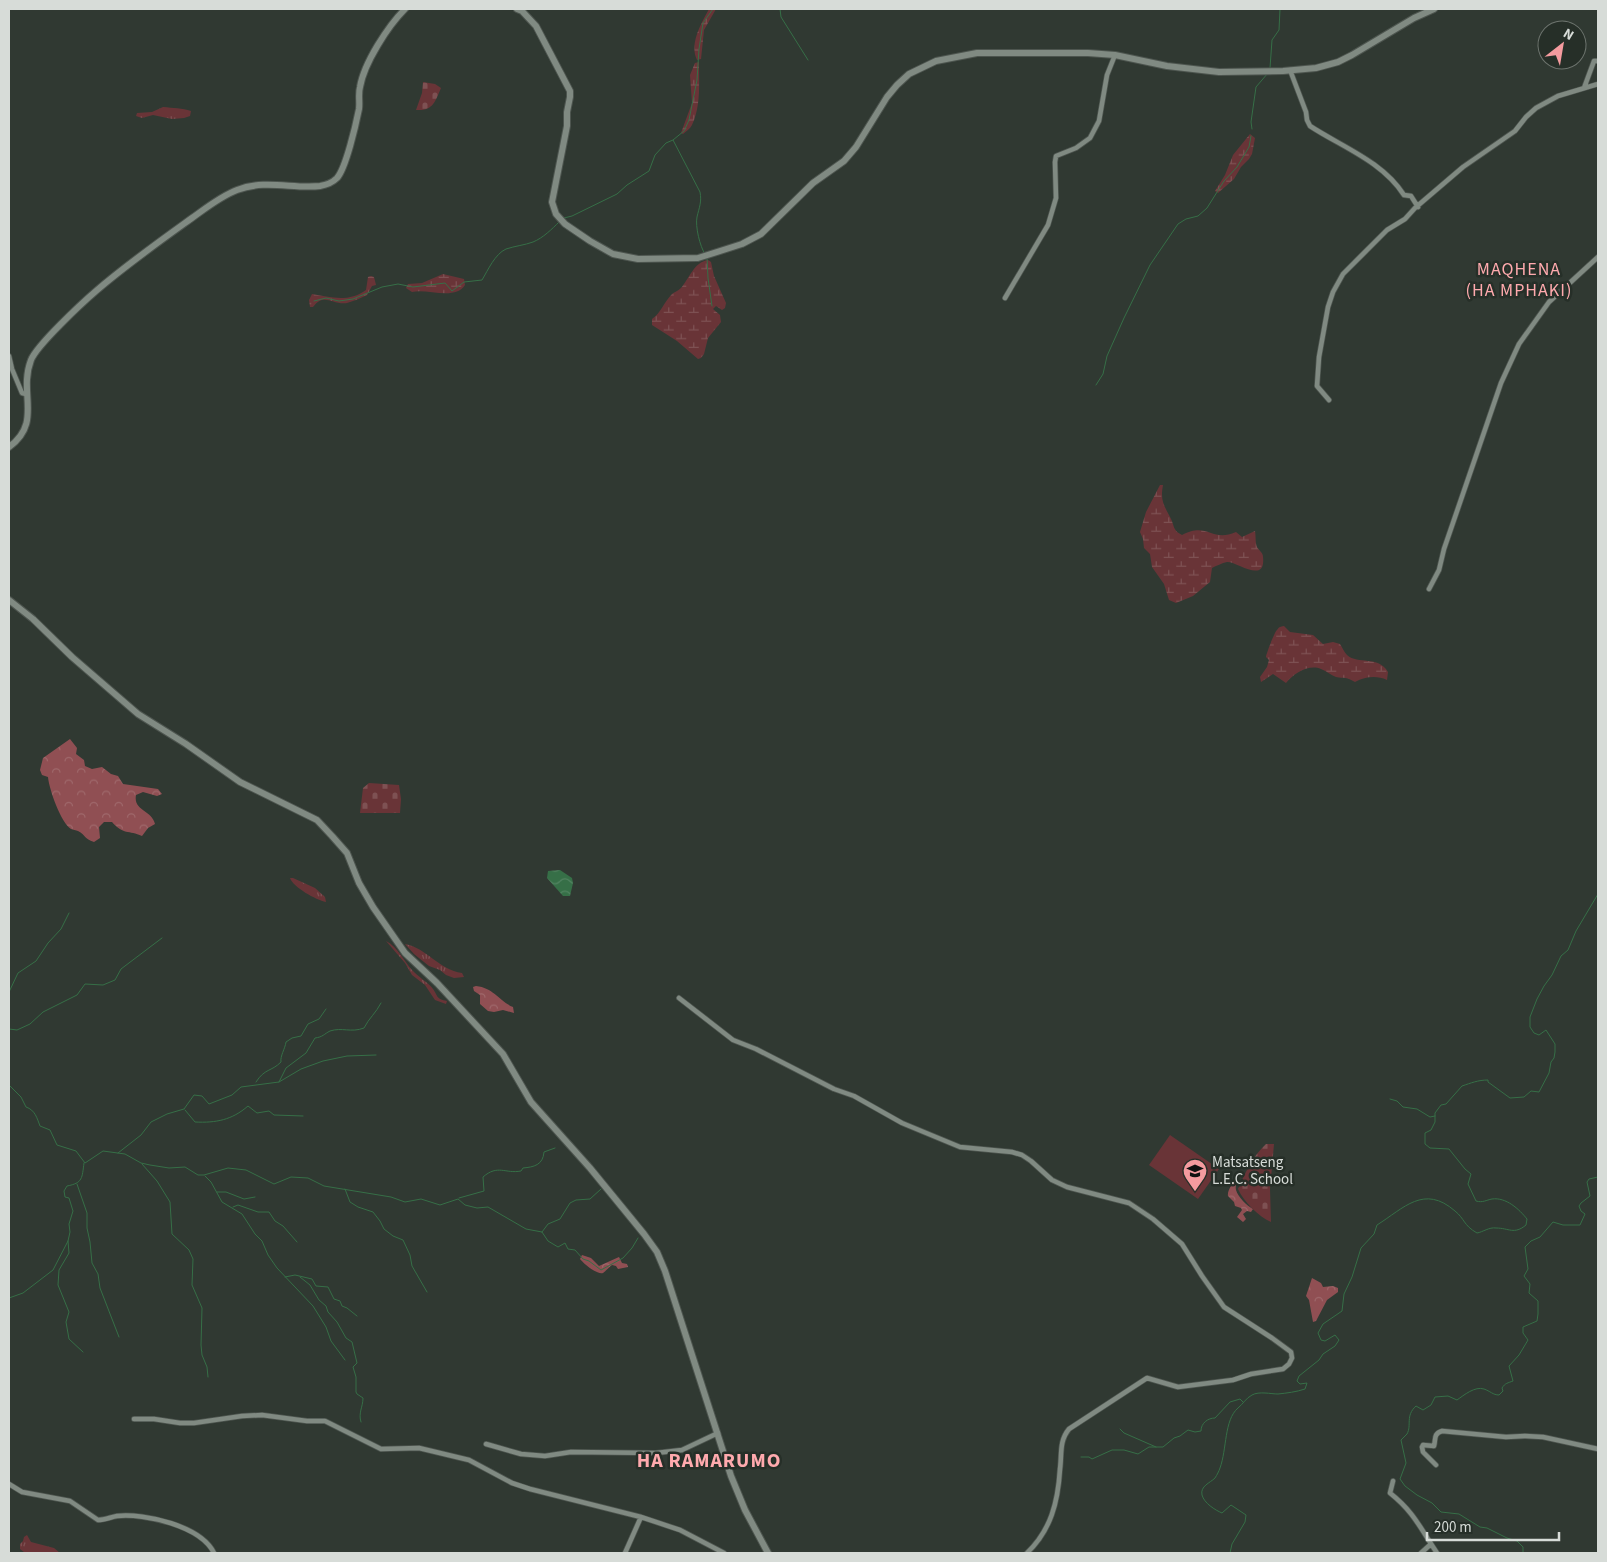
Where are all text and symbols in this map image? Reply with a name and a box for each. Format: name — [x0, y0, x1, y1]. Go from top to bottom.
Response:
north arrow — [1537, 20, 1587, 70]
text: N — [1559, 24, 1577, 46]
district label: MAQHENA (HA MPHAKI) — [1466, 257, 1572, 303]
place label: Matsatseng L.E.C. School — [1212, 1152, 1293, 1190]
school or university icon: Matsatseng L.E.C. School — [1182, 1158, 1208, 1192]
district label: HA RAMARUMO — [637, 1447, 781, 1475]
scale bar — [1427, 1510, 1560, 1542]
text: 200 m — [1434, 1517, 1472, 1538]

